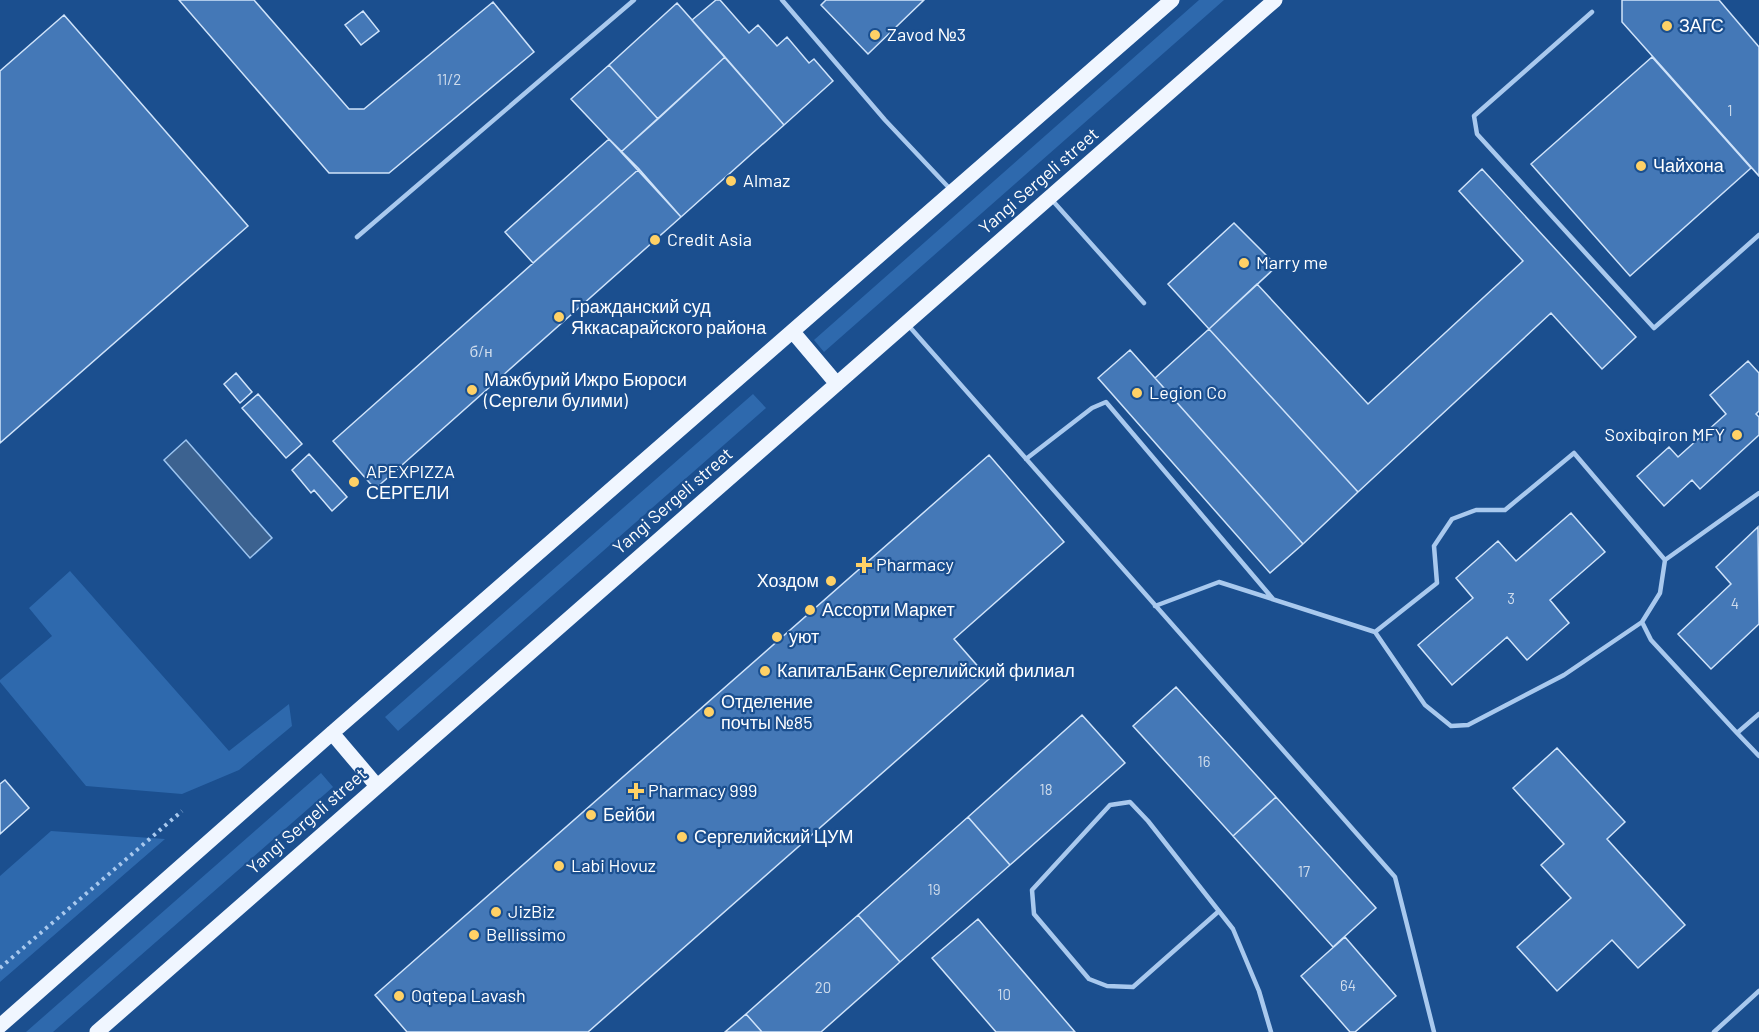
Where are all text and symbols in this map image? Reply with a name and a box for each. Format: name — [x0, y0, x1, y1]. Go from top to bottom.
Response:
place label: ЗАГС — [1679, 14, 1724, 36]
marker: ЗАГС — [1660, 19, 1674, 33]
place label: Zavod №3 — [887, 23, 966, 45]
marker: Zavod №3 — [868, 28, 882, 42]
house number: 11/2 — [437, 70, 461, 88]
house number: 1 — [1727, 101, 1733, 119]
street label: Yangi Sergeli street — [974, 122, 1103, 238]
place label: Чайхона — [1653, 154, 1725, 176]
marker: Чайхона — [1634, 159, 1648, 173]
place label: Almaz — [743, 169, 790, 191]
marker: Almaz — [724, 174, 738, 188]
place label: Credit Asia — [667, 228, 752, 250]
marker: Credit Asia — [648, 233, 662, 247]
place label: Marry me — [1256, 251, 1328, 273]
marker: Marry me — [1237, 256, 1251, 270]
place label: Гражданский суд Яккасарайского района — [571, 295, 767, 338]
marker: Гражданский суд Яккасарайского района — [552, 310, 566, 324]
house number: б/н — [470, 342, 492, 360]
place label: Мажбурий Ижро Бюроси (Сергели булими) — [483, 368, 687, 411]
place label: Legion Co — [1149, 381, 1227, 403]
marker: Мажбурий Ижро Бюроси (Сергели булими) — [465, 383, 479, 397]
marker: Legion Co — [1130, 386, 1144, 400]
place label: Soxibqiron MFY — [1604, 423, 1725, 445]
marker: Soxibqiron MFY — [1730, 428, 1744, 442]
street label: Yangi Sergeli street — [608, 442, 737, 558]
place label: APEXPIZZA СЕРГЕЛИ — [366, 460, 455, 503]
marker: APEXPIZZA СЕРГЕЛИ — [347, 475, 361, 489]
place label: Pharmacy — [876, 553, 954, 575]
marker: Pharmacy — [857, 558, 871, 572]
place label: Хоздом — [757, 569, 819, 591]
marker: Хоздом — [824, 574, 838, 588]
house number: 3 — [1507, 589, 1515, 607]
house number: 4 — [1731, 594, 1739, 612]
place label: Ассорти Маркет — [822, 598, 955, 620]
marker: Ассорти Маркет — [803, 603, 817, 617]
place label: уют — [789, 625, 819, 647]
marker: уют — [770, 630, 784, 644]
place label: КапиталБанк Сергелийский филиал — [777, 659, 1075, 681]
marker: КапиталБанк Сергелийский филиал — [758, 664, 772, 678]
place label: Отделение почты №85 — [721, 690, 813, 733]
marker: Отделение почты №85 — [702, 705, 716, 719]
house number: 16 — [1198, 752, 1210, 770]
street label: Yangi Sergeli street — [242, 762, 371, 878]
place label: Pharmacy 999 — [648, 779, 758, 801]
house number: 18 — [1039, 780, 1053, 798]
marker: Pharmacy 999 — [629, 784, 643, 798]
place label: Бейби — [603, 803, 655, 825]
marker: Бейби — [584, 808, 598, 822]
place label: Сергелийский ЦУМ — [694, 825, 854, 847]
marker: Сергелийский ЦУМ — [675, 830, 689, 844]
place label: Labi Hovuz — [571, 854, 656, 876]
marker: Labi Hovuz — [552, 859, 566, 873]
house number: 17 — [1298, 862, 1310, 880]
house number: 19 — [927, 880, 941, 898]
place label: JizBiz — [508, 900, 555, 922]
marker: JizBiz — [489, 905, 503, 919]
place label: Bellissimo — [486, 923, 566, 945]
marker: Bellissimo — [467, 928, 481, 942]
house number: 64 — [1340, 976, 1356, 994]
house number: 20 — [815, 978, 831, 996]
place label: Oqtepa Lavash — [411, 984, 526, 1006]
house number: 10 — [997, 985, 1011, 1003]
marker: Oqtepa Lavash — [392, 989, 406, 1003]

